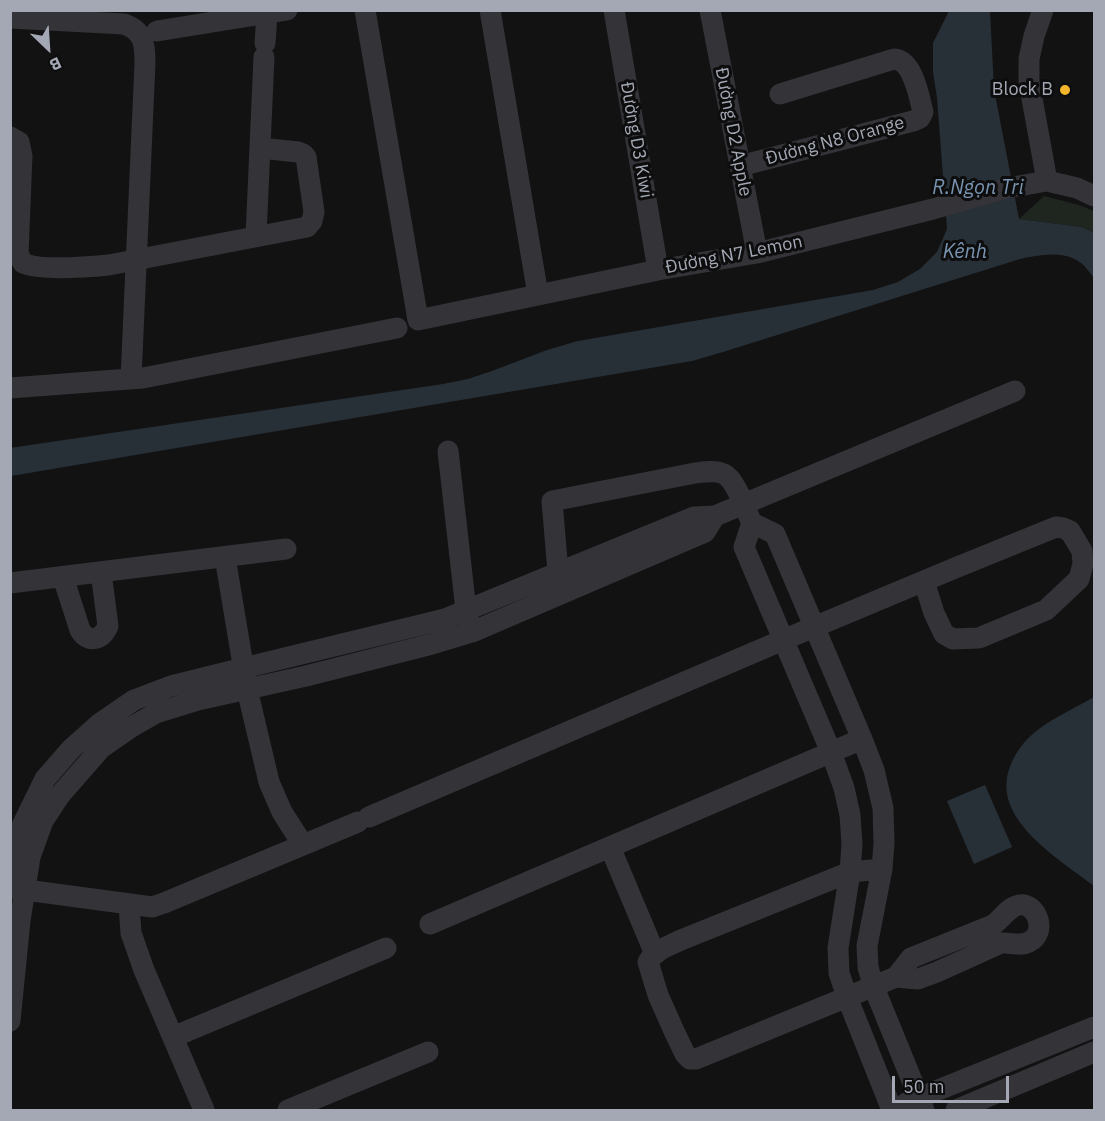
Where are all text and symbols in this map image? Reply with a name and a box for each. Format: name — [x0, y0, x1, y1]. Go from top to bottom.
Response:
north arrow — [18, 18, 78, 78]
text: B — [47, 53, 65, 76]
street label: Đường D2 Apple — [710, 66, 756, 198]
place label: Block B — [992, 79, 1053, 101]
street label: Đường D3 Kiwi — [615, 80, 657, 200]
marker: Block B — [1058, 83, 1072, 97]
street label: Đường N8 Orange — [763, 112, 907, 170]
water label: R.Ngọn Tri — [932, 176, 1024, 200]
street label: Đường N7 Lemon — [664, 231, 804, 279]
water label: Kênh — [943, 240, 987, 264]
scale bar — [895, 1064, 1012, 1102]
text: 50 m — [903, 1075, 945, 1098]

